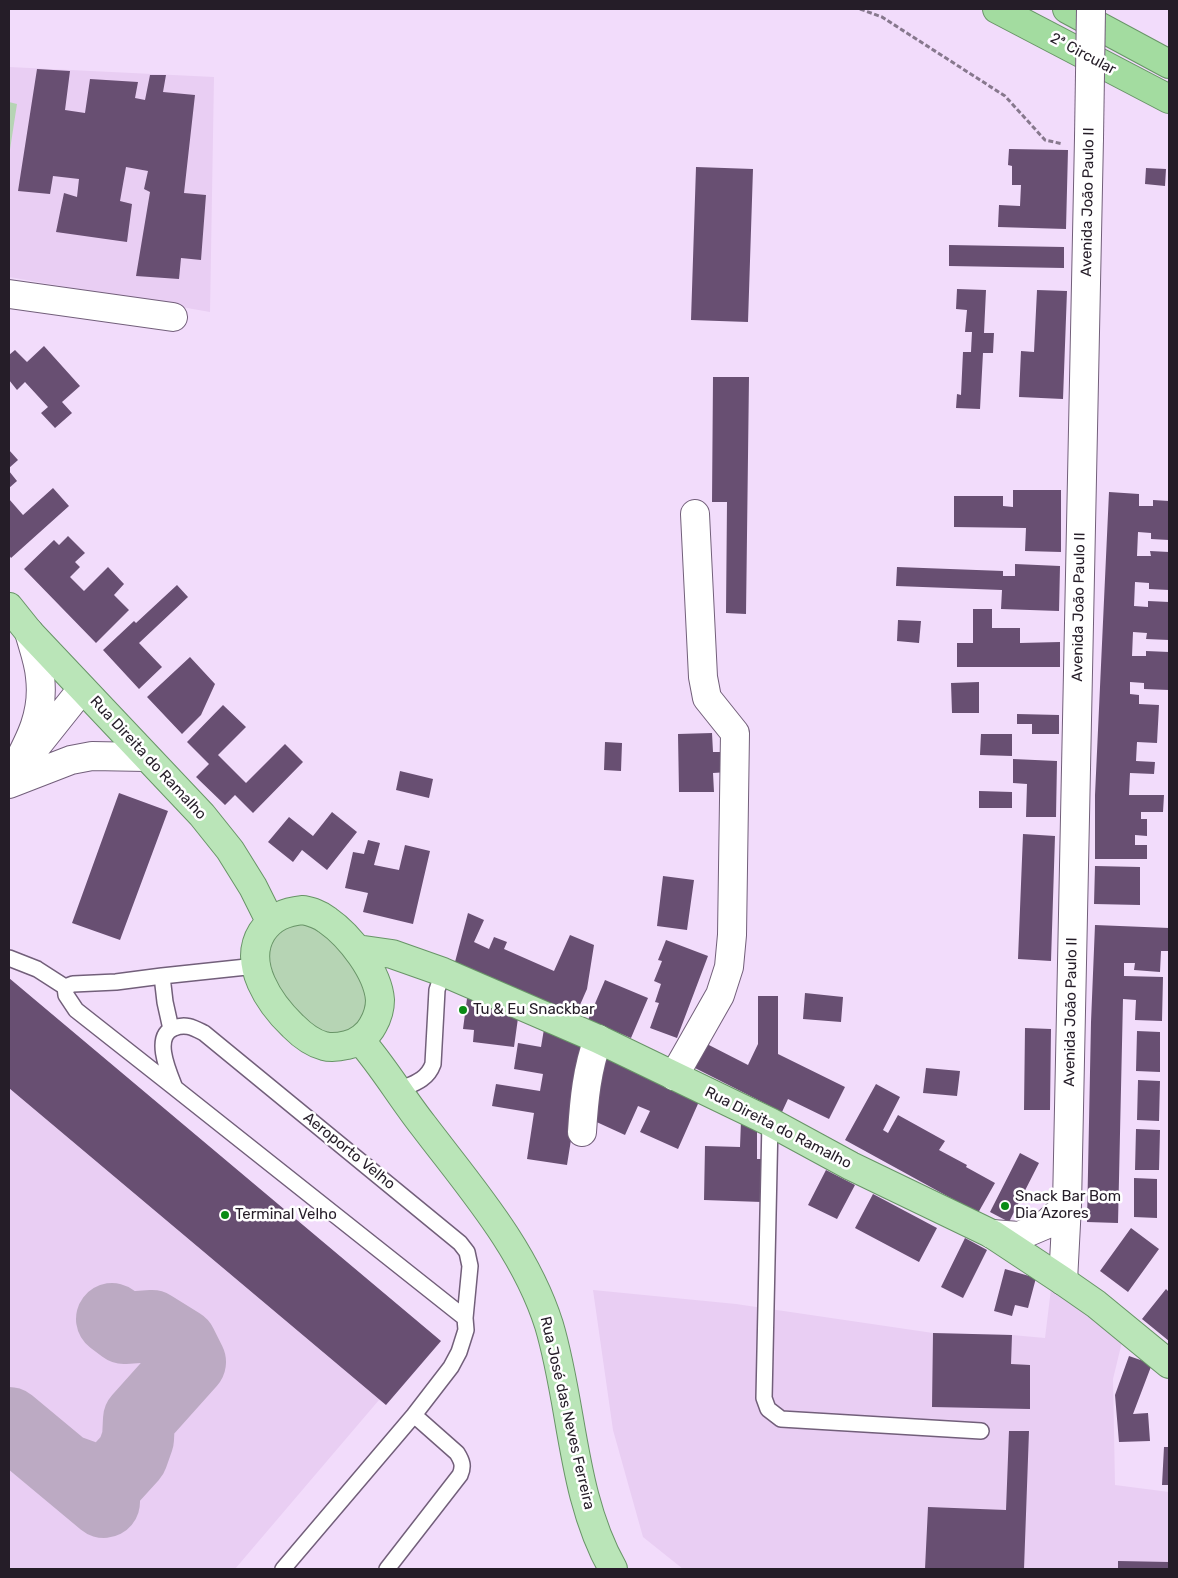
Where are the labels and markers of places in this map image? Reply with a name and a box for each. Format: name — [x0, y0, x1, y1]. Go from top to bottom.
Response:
place label: Tu & Eu Snackbar — [473, 1001, 595, 1019]
marker: Tu & Eu Snackbar — [457, 1004, 469, 1016]
place label: Snack Bar Bom Dia Azores — [1015, 1188, 1121, 1223]
marker: Snack Bar Bom Dia Azores — [999, 1200, 1011, 1212]
place label: Terminal Velho — [235, 1206, 337, 1224]
marker: Terminal Velho — [219, 1209, 231, 1221]

